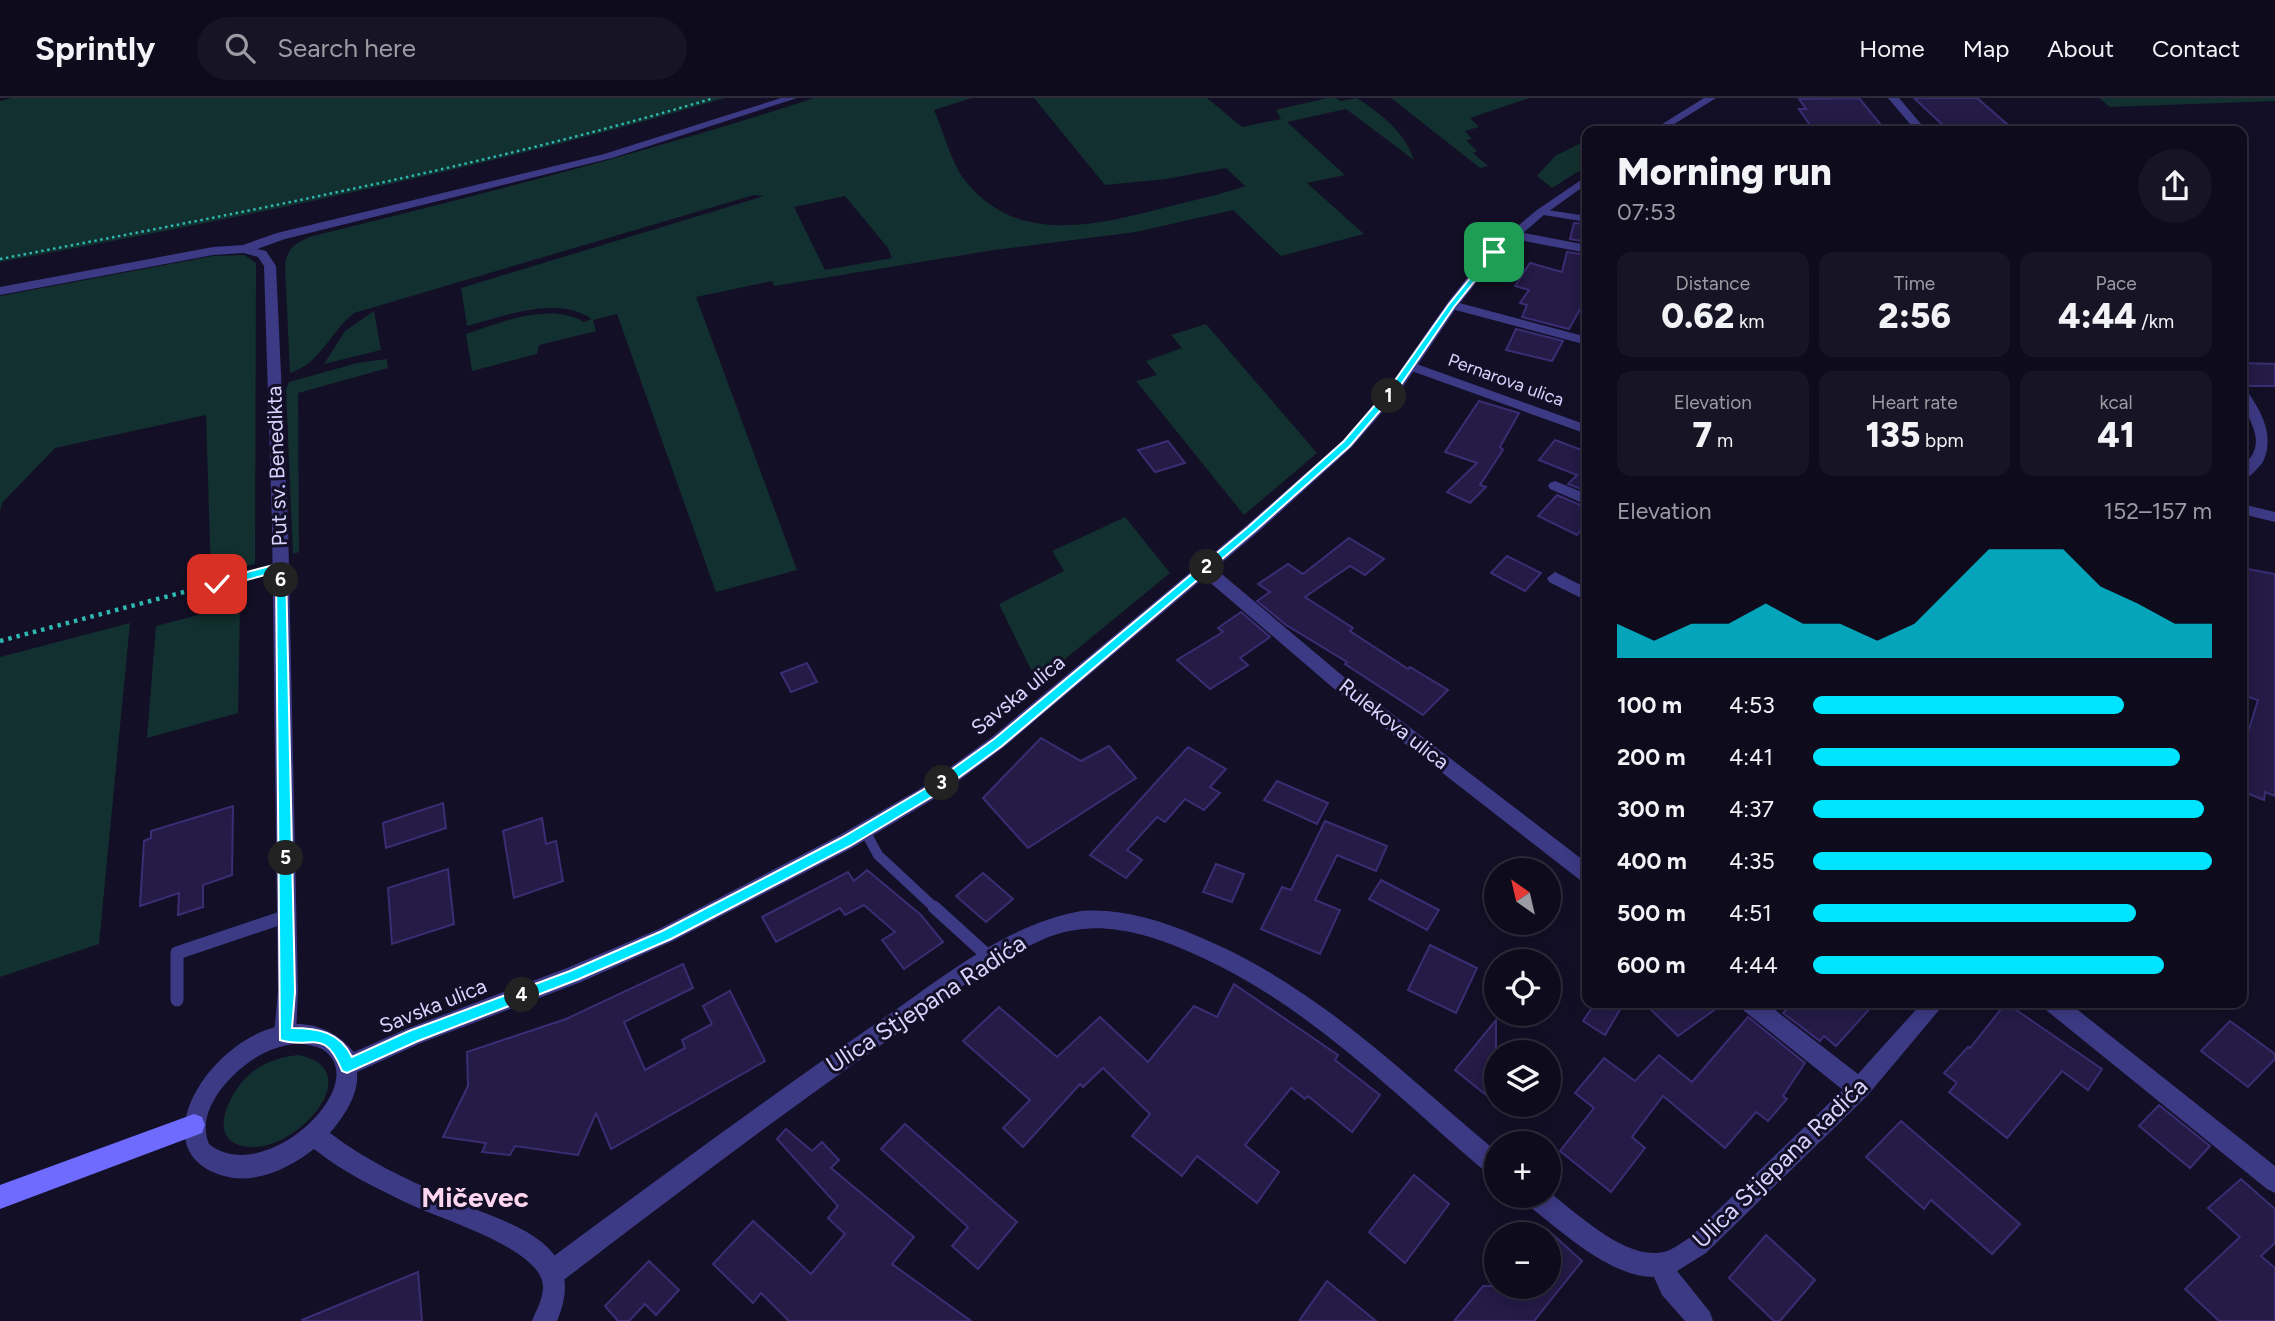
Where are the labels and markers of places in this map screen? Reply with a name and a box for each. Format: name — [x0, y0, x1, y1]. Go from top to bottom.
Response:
pin — [1464, 222, 1524, 282]
pin: 1 — [1372, 378, 1406, 414]
pin: 2 — [1190, 550, 1224, 584]
pin — [187, 554, 247, 614]
pin: 6 — [264, 562, 298, 598]
pin: 3 — [925, 766, 960, 800]
pin: 5 — [268, 840, 304, 876]
pin: 4 — [504, 978, 540, 1012]

